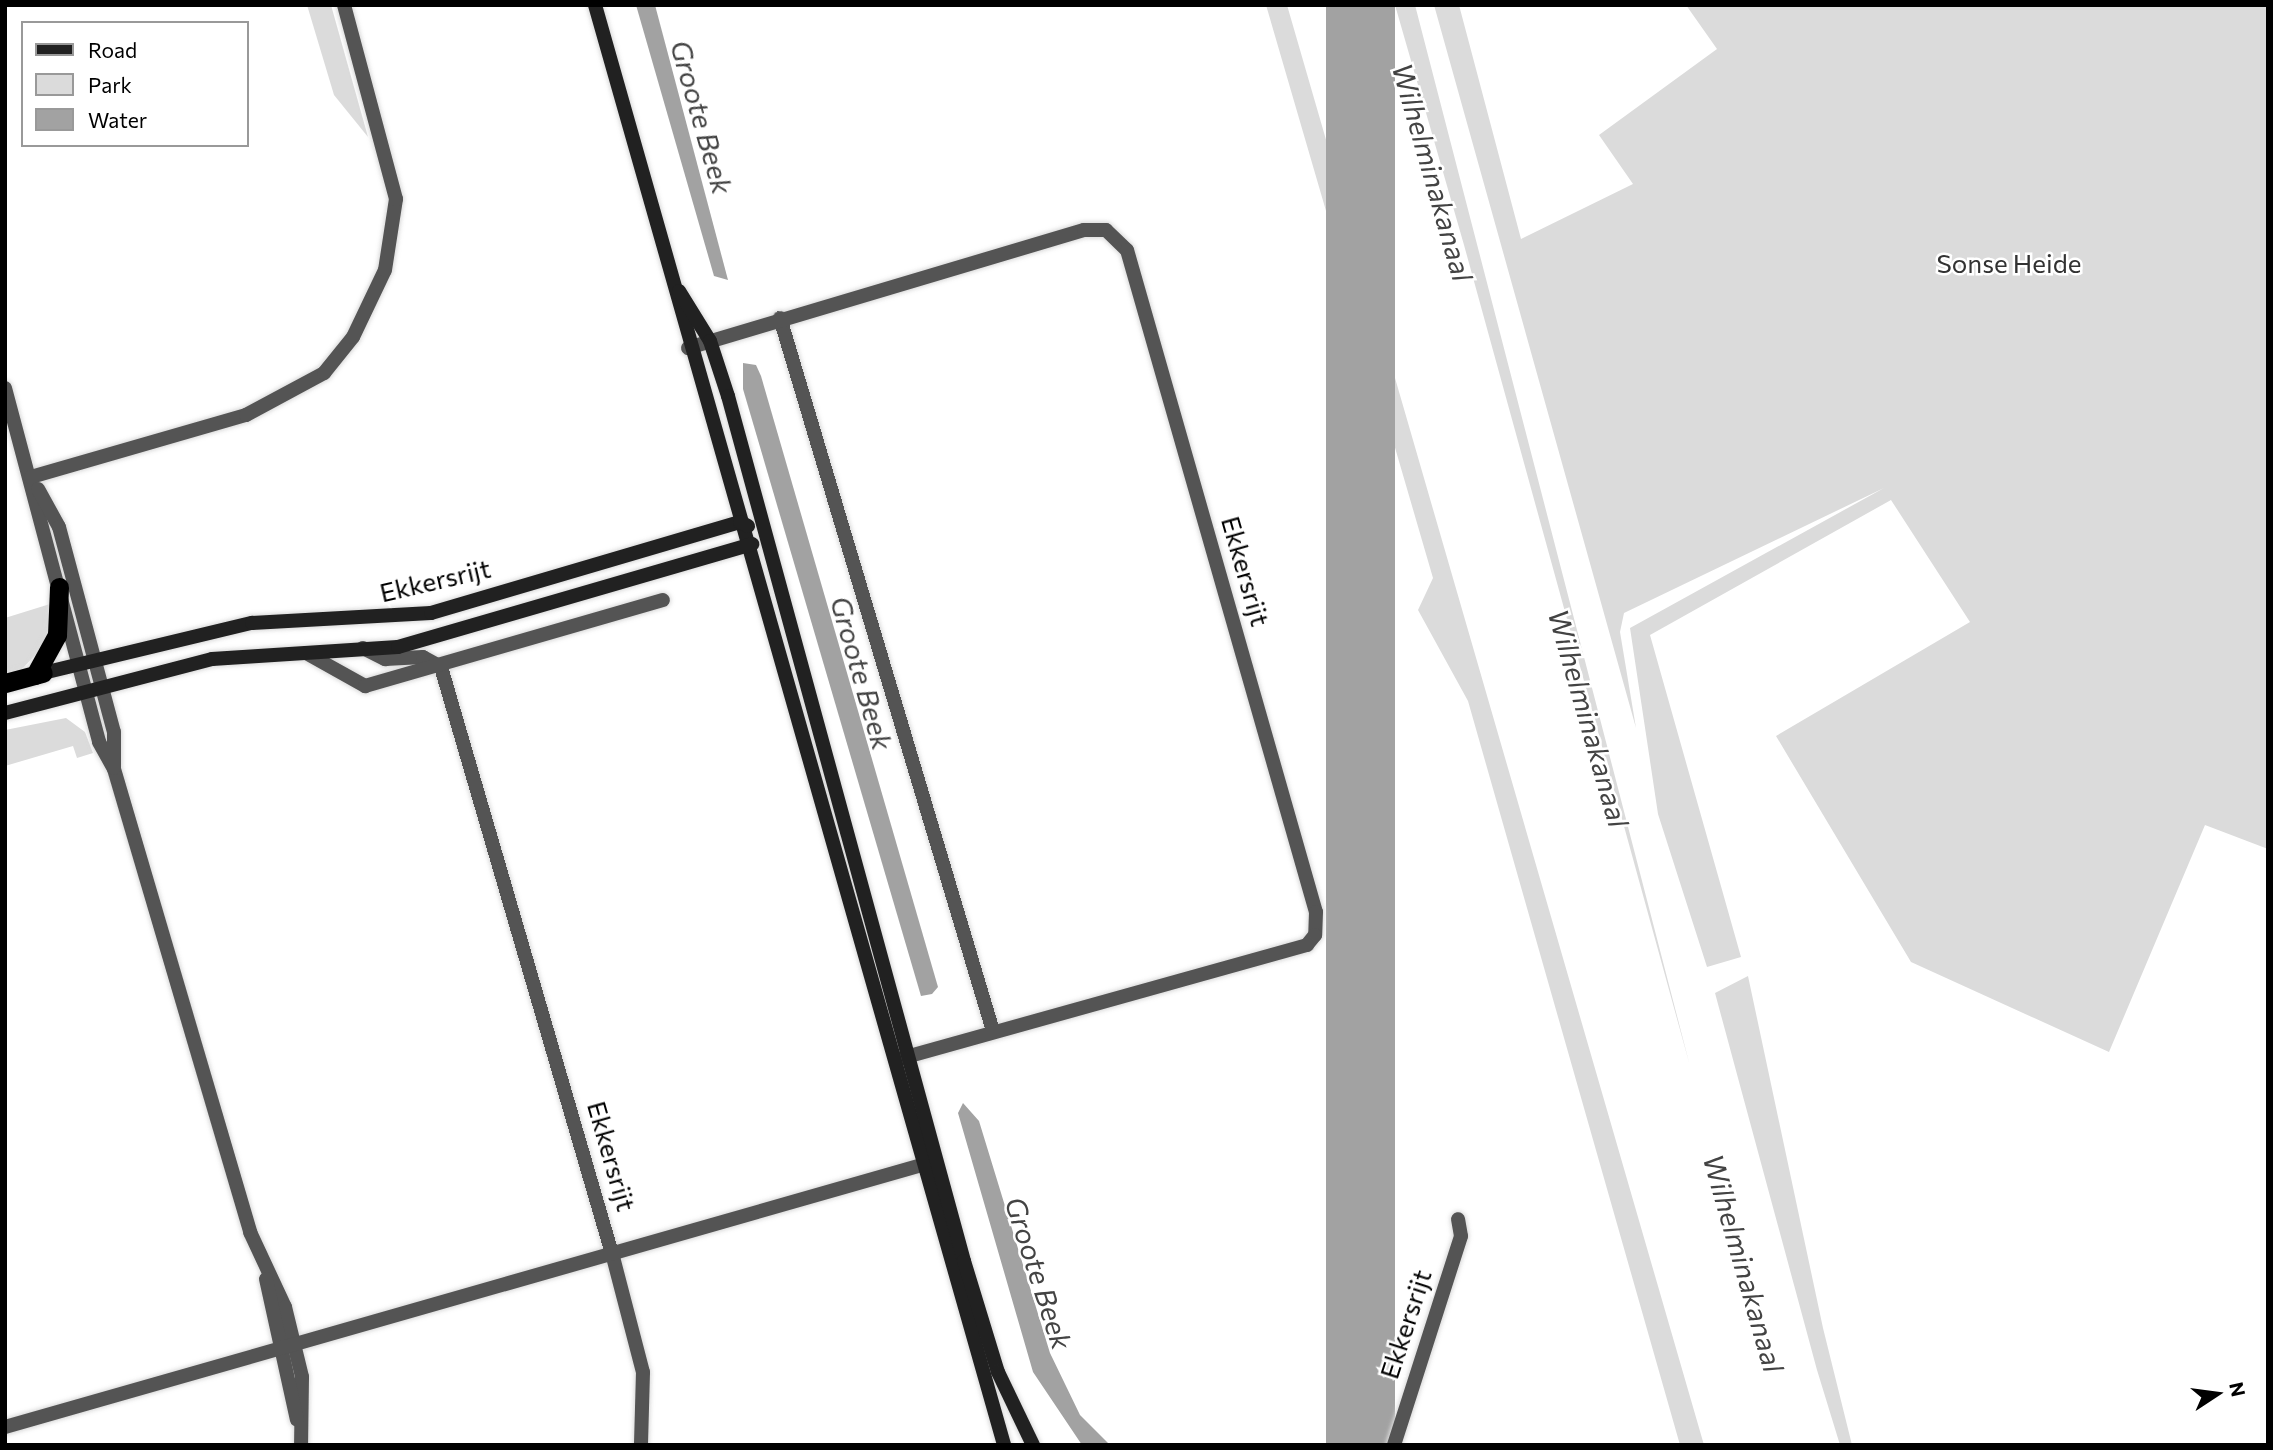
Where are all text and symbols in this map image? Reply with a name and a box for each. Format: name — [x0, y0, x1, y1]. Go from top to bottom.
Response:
legend — [21, 21, 248, 147]
water label: Groote Beek — [664, 36, 740, 198]
text: Road — [88, 37, 137, 62]
water label: Wilhelminakanaal — [1386, 59, 1480, 285]
text: Park — [88, 72, 132, 97]
text: Water — [88, 107, 147, 132]
park label: Sonse Heide — [1937, 247, 2081, 279]
street label: Ekkersrijt — [1215, 512, 1277, 630]
street label: Ekkersrijt — [377, 552, 493, 608]
water label: Groote Beek — [824, 592, 900, 754]
water label: Wilhelminakanaal — [1542, 605, 1636, 831]
street label: Ekkersrijt — [581, 1097, 643, 1215]
water label: Wilhelminakanaal — [1697, 1150, 1791, 1376]
water label: Groote Beek — [999, 1192, 1079, 1354]
street label: Ekkersrijt — [1373, 1266, 1437, 1382]
north arrow — [2182, 1359, 2252, 1429]
text: N — [2225, 1380, 2251, 1399]

